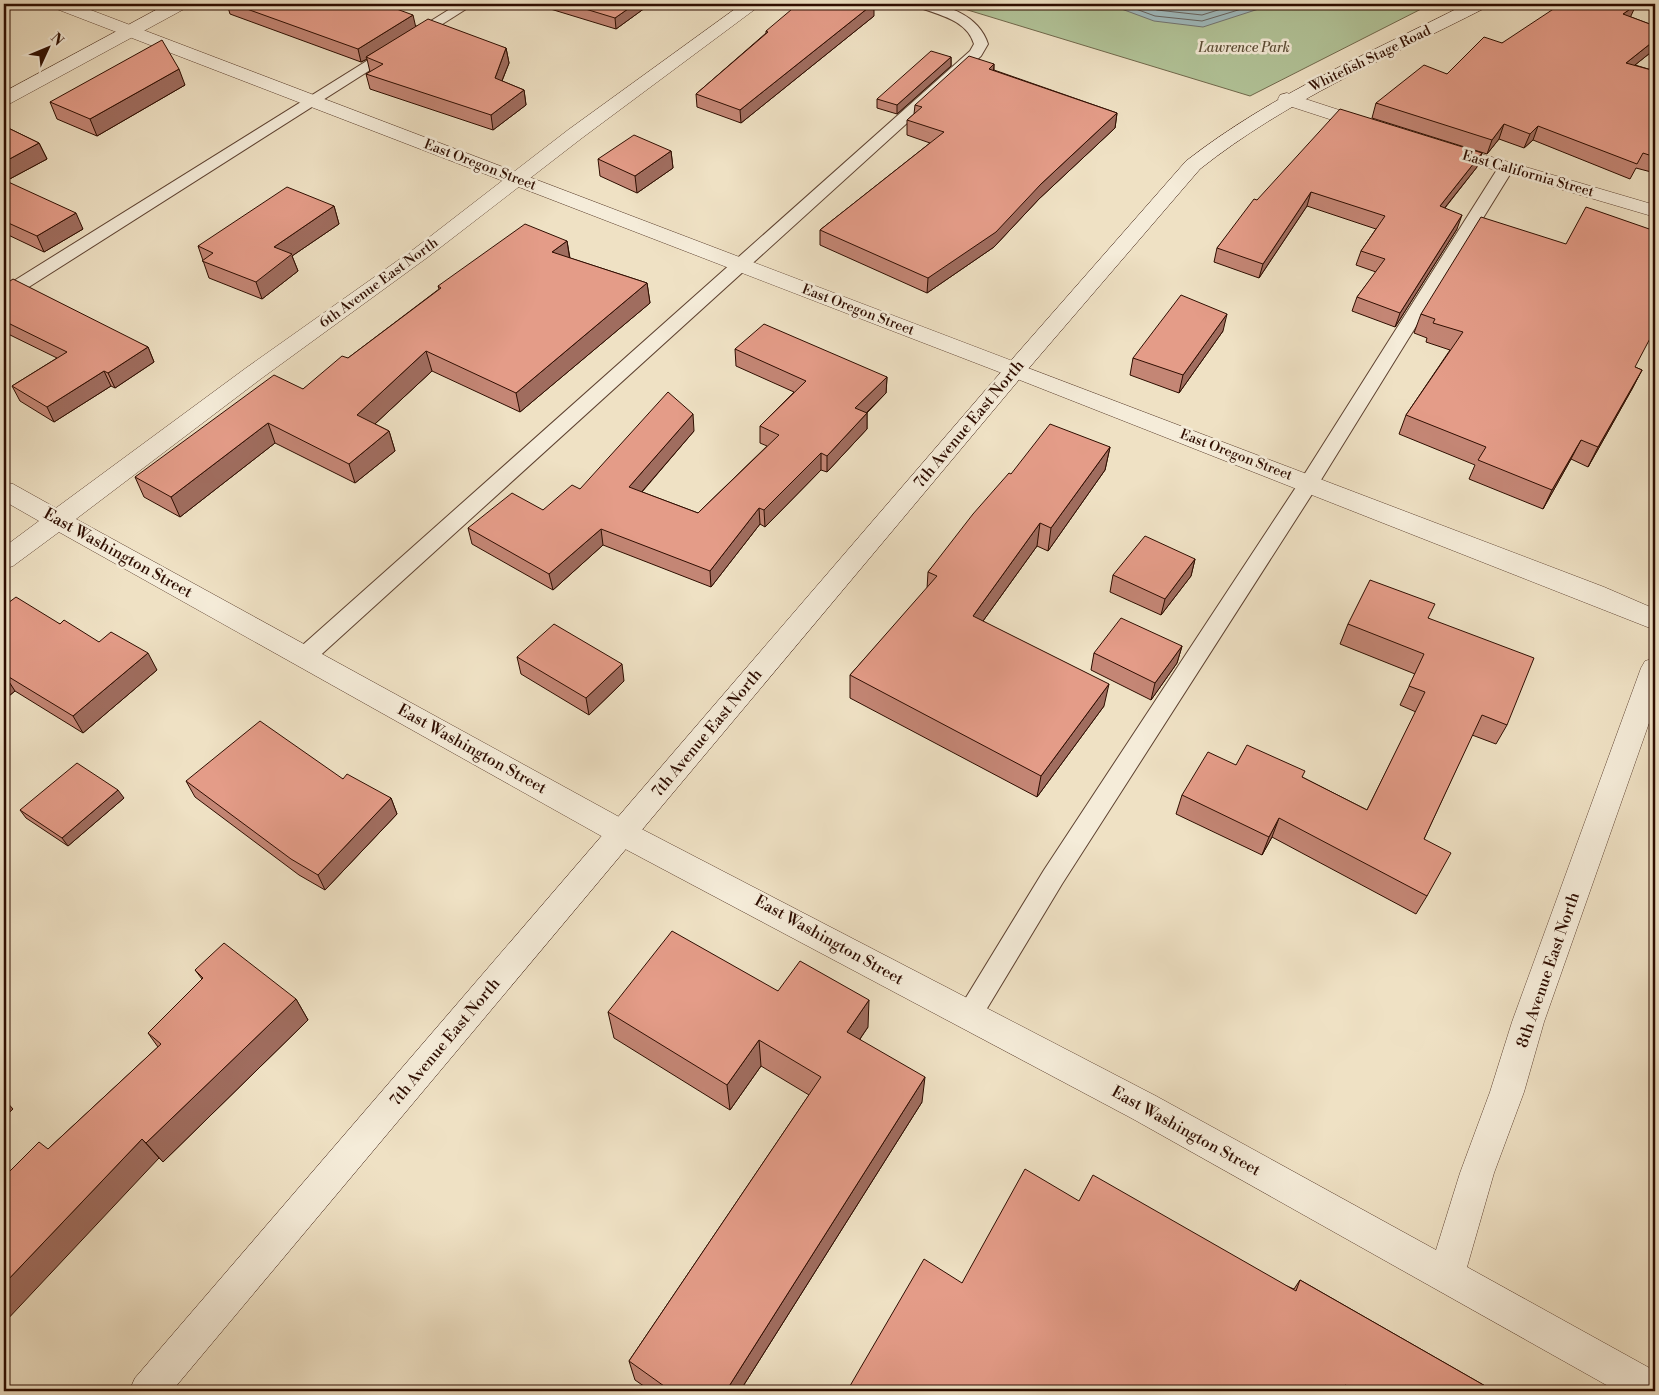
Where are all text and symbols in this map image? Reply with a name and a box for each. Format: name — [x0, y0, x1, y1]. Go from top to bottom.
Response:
north arrow — [22, 22, 72, 72]
street label: Whitefish Stage Road — [1305, 22, 1434, 97]
text: N — [46, 29, 67, 50]
park label: Lawrence Park — [1197, 39, 1290, 57]
street label: East Oregon Street — [421, 135, 539, 195]
street label: East California Street — [1460, 147, 1596, 201]
street label: 6th Avenue East North — [316, 233, 443, 332]
street label: East Oregon Street — [799, 280, 917, 340]
street label: 7th Avenue East North — [909, 355, 1029, 492]
street label: East Oregon Street — [1177, 425, 1295, 485]
street label: East Washington Street — [40, 504, 196, 602]
street label: 7th Avenue East North — [647, 664, 767, 801]
street label: East Washington Street — [394, 700, 550, 798]
street label: 8th Avenue East North — [1512, 889, 1584, 1050]
street label: East Washington Street — [751, 891, 907, 989]
street label: 7th Avenue East North — [385, 973, 505, 1110]
street label: East Washington Street — [1108, 1082, 1264, 1180]

